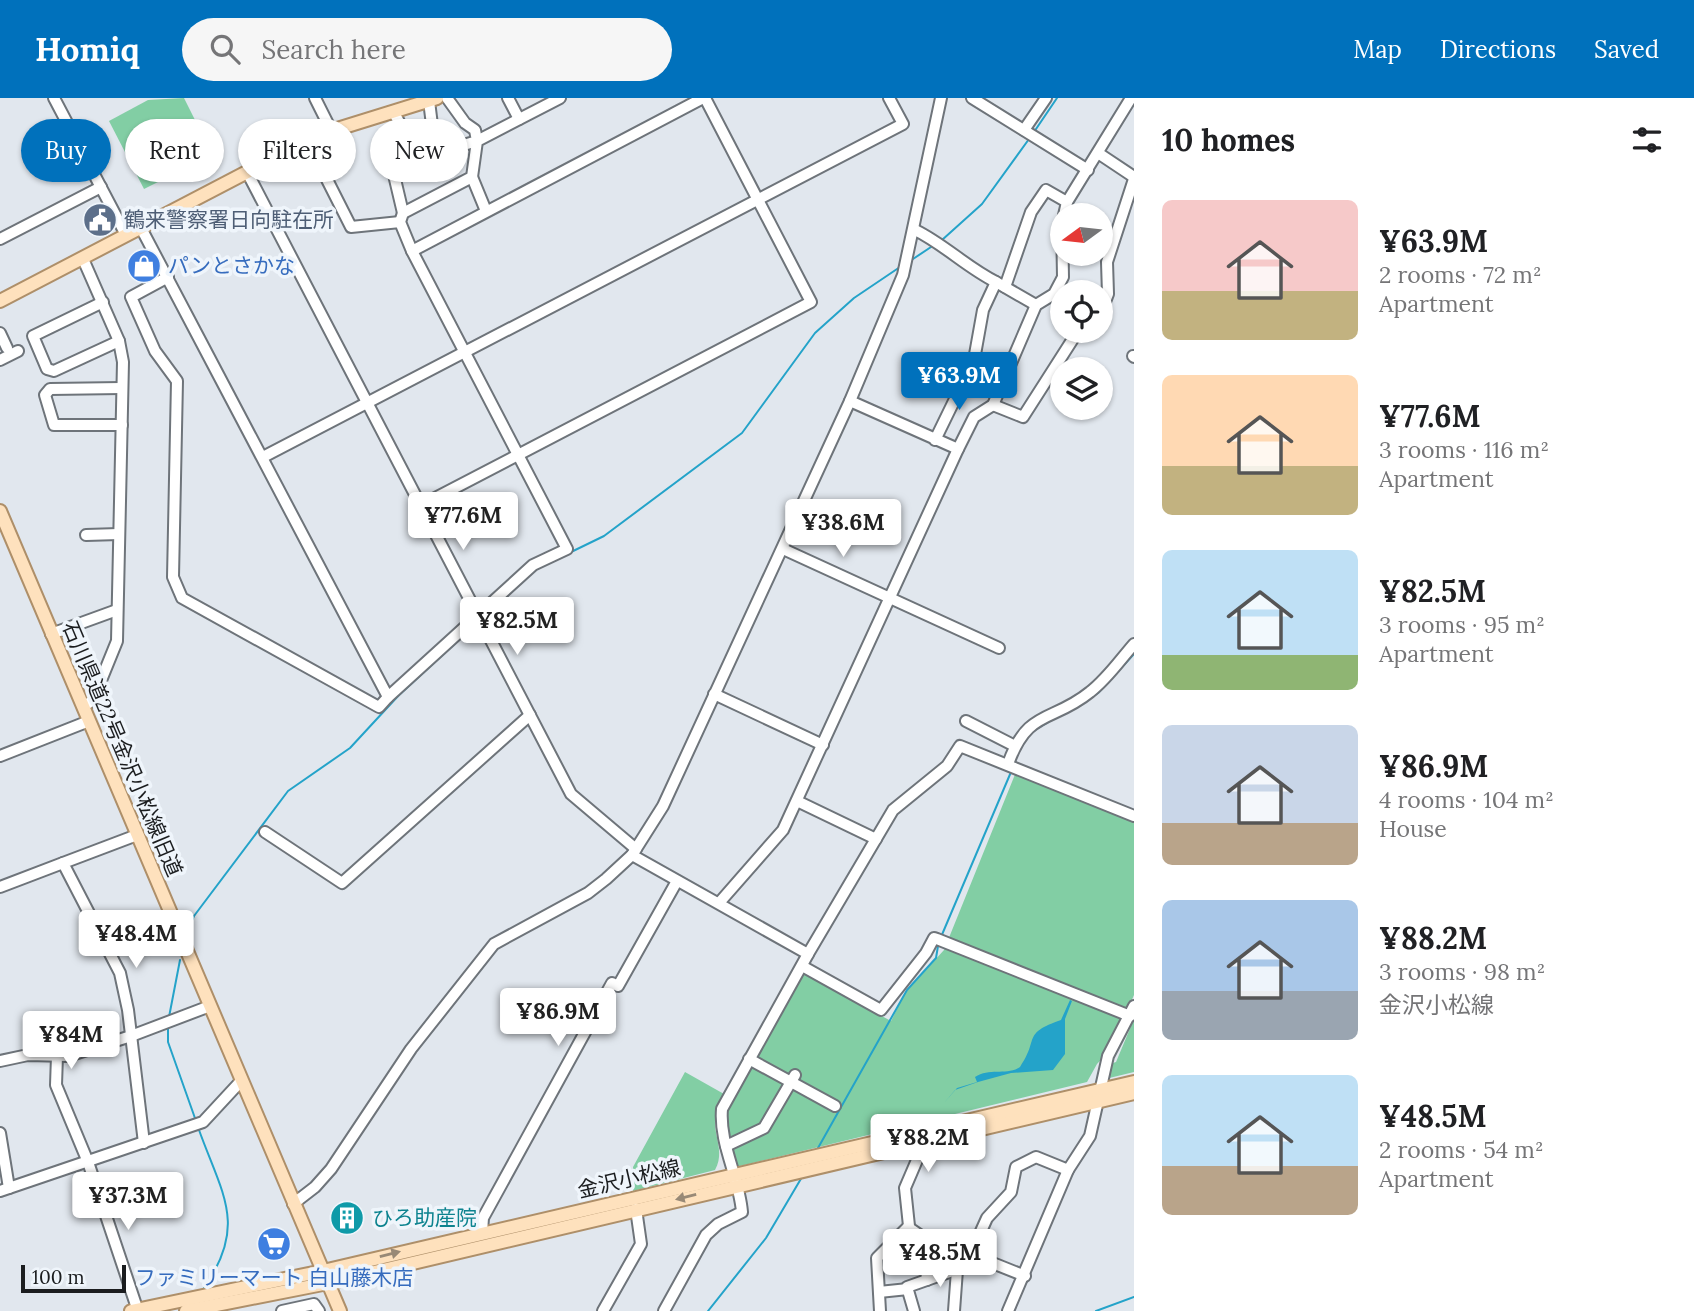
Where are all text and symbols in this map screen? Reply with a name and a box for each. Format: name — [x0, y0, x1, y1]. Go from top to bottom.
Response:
search box — [182, 18, 672, 81]
text: Homiq — [35, 28, 140, 70]
icon: search — [206, 30, 244, 68]
text: Search here — [262, 33, 406, 66]
text: Map — [1353, 34, 1402, 65]
text: Directions — [1440, 34, 1556, 65]
text: Saved — [1594, 34, 1659, 65]
chip: Buy — [21, 119, 111, 182]
chip: Rent — [125, 119, 224, 182]
chip: Filters — [238, 119, 356, 182]
chip: New — [370, 119, 468, 182]
text: 10 homes — [1162, 121, 1295, 159]
icon: filters — [1628, 121, 1666, 159]
public building icon: 鶴来警察署日向駐在所 — [81, 201, 119, 239]
north arrow — [1050, 203, 1113, 266]
map controls — [1050, 203, 1113, 420]
place label: 鶴来警察署日向駐在所 — [124, 206, 334, 233]
text: ¥63.9M — [1379, 222, 1488, 260]
icon: home — [1218, 228, 1302, 312]
shop icon: パンとさかな — [125, 247, 163, 285]
place label: パンとさかな — [168, 252, 295, 279]
text: 2 rooms · 72 m² — [1379, 260, 1542, 289]
button: locate — [1050, 280, 1113, 343]
text: Apartment — [1379, 289, 1494, 318]
pin: ¥63.9M — [902, 352, 1016, 412]
button: layers — [1050, 357, 1113, 420]
text: ¥63.9M — [917, 360, 1001, 389]
text: ¥77.6M — [1379, 397, 1481, 435]
icon: home — [1218, 403, 1302, 487]
text: 3 rooms · 116 m² — [1379, 435, 1549, 464]
text: Apartment — [1379, 464, 1494, 493]
pin: ¥77.6M — [406, 492, 520, 552]
text: ¥77.6M — [424, 500, 502, 529]
pin: ¥38.6M — [786, 500, 900, 559]
text: ¥38.6M — [801, 507, 885, 536]
text: ¥82.5M — [1379, 572, 1486, 610]
icon: home — [1218, 578, 1302, 662]
pin: ¥82.5M — [460, 598, 574, 657]
text: ¥82.5M — [476, 605, 558, 634]
text: 3 rooms · 95 m² — [1379, 610, 1545, 639]
street label: 石川県道22号金沢小松線旧道 — [56, 617, 189, 880]
text: Apartment — [1379, 639, 1494, 668]
text: ¥86.9M — [1379, 747, 1489, 785]
icon: home — [1218, 753, 1302, 837]
text: 4 rooms · 104 m² — [1379, 785, 1554, 814]
text: House — [1379, 814, 1447, 843]
pin: ¥48.4M — [79, 910, 193, 970]
text: ¥48.4M — [95, 918, 177, 947]
text: ¥88.2M — [1379, 919, 1487, 957]
icon: home — [1218, 928, 1302, 1012]
text: 3 rooms · 98 m² — [1379, 957, 1545, 986]
pin: ¥86.9M — [501, 988, 615, 1048]
text: 金沢小松線 — [1379, 990, 1494, 1019]
text: ¥86.9M — [516, 996, 600, 1025]
pin: ¥84M — [30, 1012, 112, 1071]
text: ¥84M — [39, 1019, 103, 1048]
text: ¥48.5M — [1379, 1097, 1487, 1135]
icon: home — [1218, 1103, 1302, 1187]
pin: ¥88.2M — [871, 1114, 985, 1174]
text: ¥88.2M — [887, 1122, 969, 1151]
text: 2 rooms · 54 m² — [1379, 1135, 1544, 1164]
street label: 金沢小松線 — [575, 1154, 683, 1203]
text: Apartment — [1379, 1164, 1494, 1193]
pin: ¥37.3M — [71, 1172, 185, 1232]
text: ¥37.3M — [88, 1180, 168, 1209]
one-way arrow — [675, 1192, 697, 1203]
building icon: ひろ助産院 — [328, 1199, 366, 1237]
place label: ひろ助産院 — [372, 1204, 477, 1231]
supermarket icon: ファミリーマート 白山藤木店 — [255, 1225, 293, 1263]
pin: ¥48.5M — [883, 1230, 997, 1289]
text: ¥48.5M — [899, 1237, 981, 1266]
one-way arrow — [379, 1248, 401, 1259]
scale bar — [21, 1262, 126, 1294]
place label: ファミリーマート 白山藤木店 — [135, 1264, 413, 1291]
text: 100 m — [32, 1265, 85, 1289]

